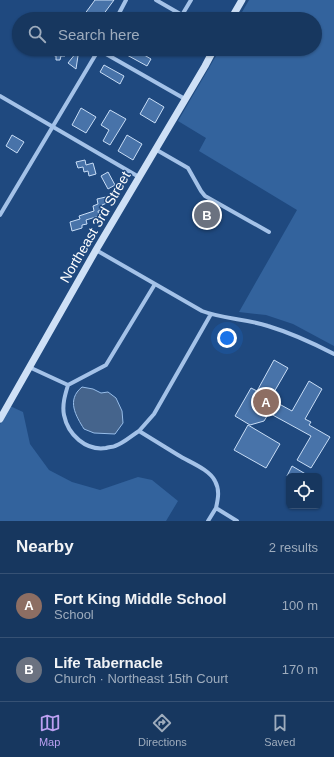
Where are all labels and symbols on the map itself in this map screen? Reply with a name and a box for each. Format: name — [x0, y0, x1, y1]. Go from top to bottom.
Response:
street label: Northeast 3rd Street — [57, 168, 133, 286]
pin: B — [194, 200, 220, 230]
your location — [217, 328, 237, 348]
pin: A — [253, 387, 279, 417]

